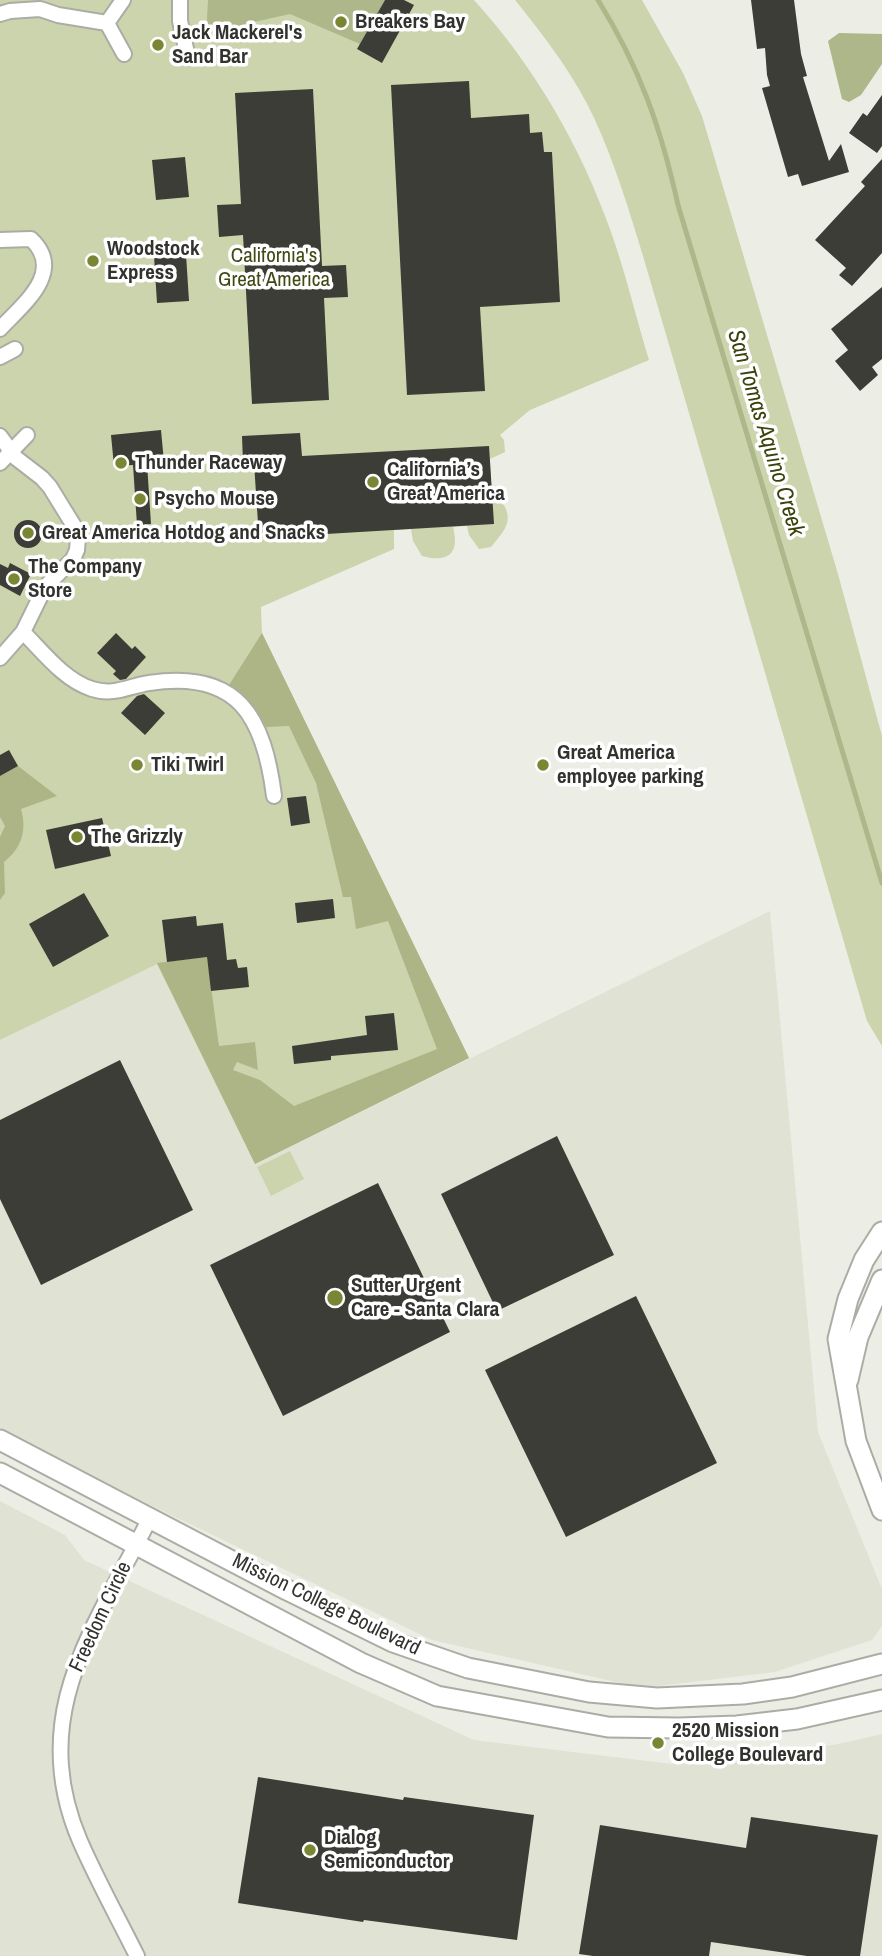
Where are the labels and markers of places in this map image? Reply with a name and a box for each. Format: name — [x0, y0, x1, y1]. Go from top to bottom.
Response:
place label: Breakers Bay — [355, 9, 465, 35]
marker: Breakers Bay — [333, 14, 349, 30]
place label: Jack Mackerel's Sand Bar — [172, 20, 302, 70]
marker: Jack Mackerel's Sand Bar — [150, 37, 166, 53]
place label: Woodstock Express — [107, 236, 200, 286]
marker: Woodstock Express — [85, 253, 101, 269]
place label: Thunder Raceway — [135, 450, 282, 476]
marker: Thunder Raceway — [113, 455, 129, 471]
place label: California’s Great America — [387, 457, 505, 507]
marker: California’s Great America — [365, 474, 381, 490]
place label: Psycho Mouse — [154, 486, 275, 512]
marker: Psycho Mouse — [132, 491, 148, 507]
place label: Great America Hotdog and Snacks — [42, 520, 325, 546]
marker: Great America Hotdog and Snacks — [20, 525, 36, 541]
place label: The Company Store — [28, 554, 142, 604]
marker: The Company Store — [6, 571, 22, 587]
place label: Great America employee parking — [557, 740, 703, 790]
place label: Tiki Twirl — [151, 752, 224, 778]
marker: Tiki Twirl — [129, 757, 145, 773]
marker: Great America employee parking — [535, 757, 551, 773]
place label: The Grizzly — [91, 824, 183, 850]
marker: The Grizzly — [69, 829, 85, 845]
place label: Sutter Urgent Care - Santa Clara — [351, 1273, 499, 1323]
marker: Sutter Urgent Care - Santa Clara — [325, 1288, 345, 1308]
place label: 2520 Mission College Boulevard — [672, 1718, 823, 1768]
marker: 2520 Mission College Boulevard — [650, 1735, 666, 1751]
place label: Dialog Semiconductor — [324, 1825, 449, 1875]
marker: Dialog Semiconductor — [302, 1842, 318, 1858]

